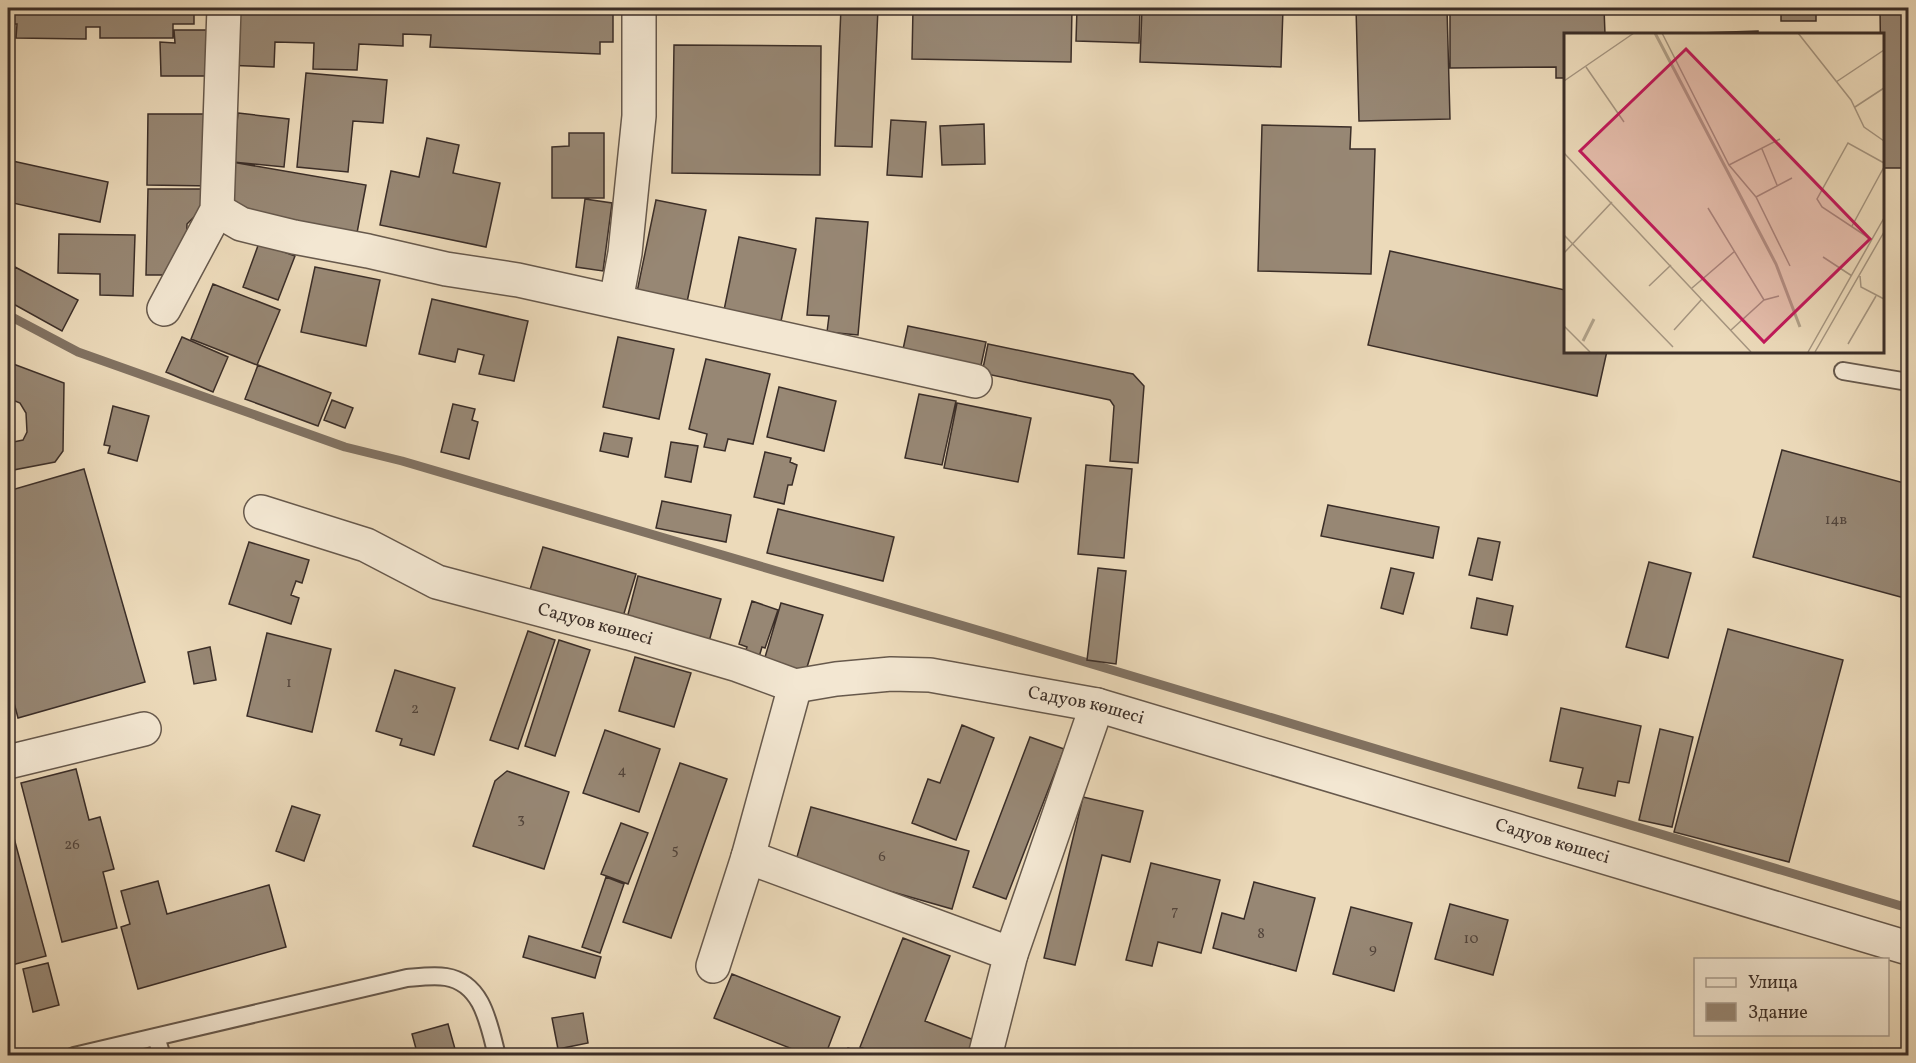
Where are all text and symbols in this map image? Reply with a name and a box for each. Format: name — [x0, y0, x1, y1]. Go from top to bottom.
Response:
inset map — [1564, 33, 1883, 352]
house number: 14в — [1825, 510, 1847, 531]
street label: Садуов көшесі — [535, 597, 656, 652]
house number: 1 — [286, 673, 292, 694]
street label: Садуов көшесі — [1026, 680, 1147, 731]
house number: 2 — [411, 699, 419, 720]
house number: 4 — [618, 761, 627, 782]
house number: 3 — [517, 809, 525, 830]
street label: Садуов көшесі — [1492, 812, 1613, 870]
house number: 26 — [64, 835, 80, 856]
house number: 5 — [671, 840, 679, 861]
house number: 6 — [878, 847, 886, 868]
house number: 7 — [1171, 901, 1179, 922]
house number: 8 — [1257, 924, 1265, 945]
house number: 10 — [1464, 929, 1478, 950]
house number: 9 — [1369, 939, 1377, 960]
legend — [1694, 958, 1889, 1036]
text: Улица — [1748, 971, 1798, 996]
text: Здание — [1748, 1001, 1808, 1026]

